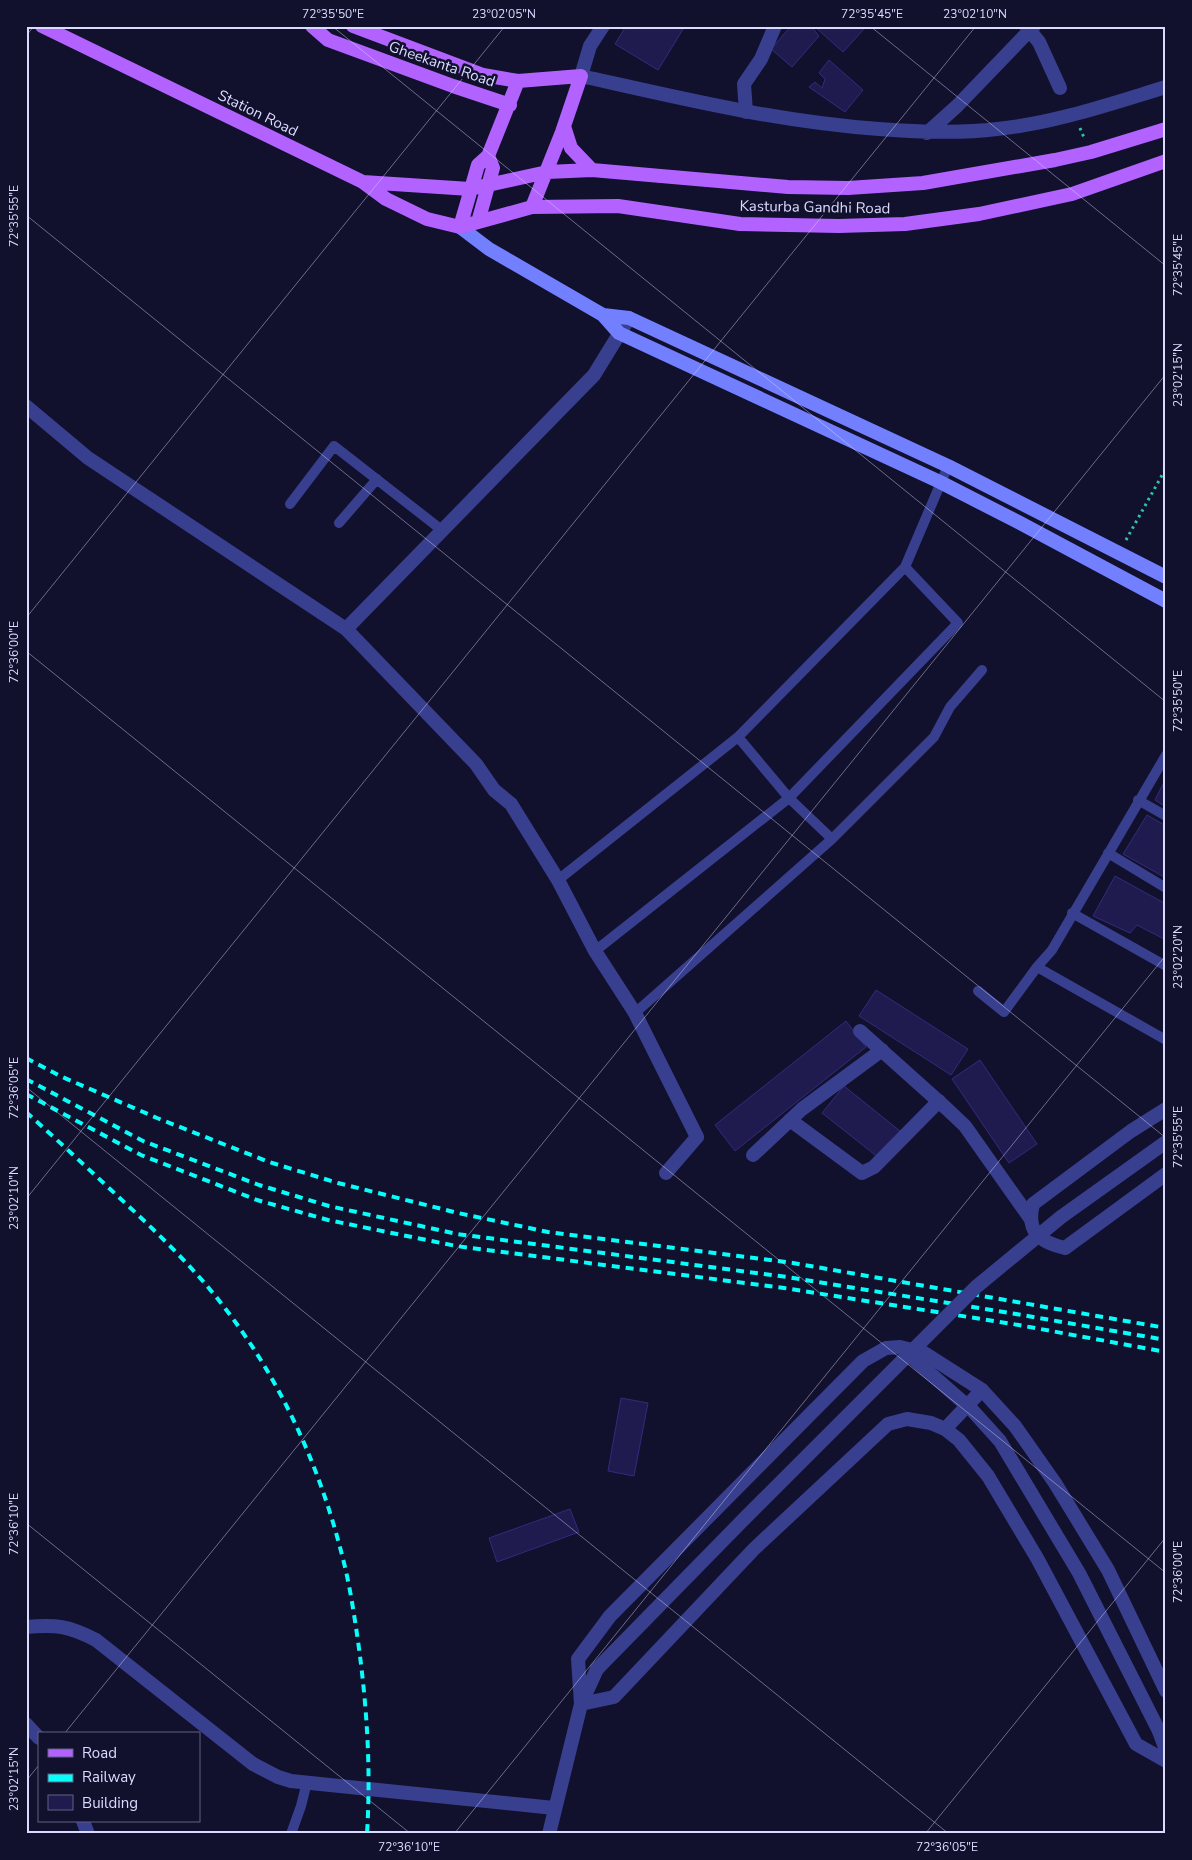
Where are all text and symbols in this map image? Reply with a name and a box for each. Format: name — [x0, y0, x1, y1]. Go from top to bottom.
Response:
text: 72°35'50"E — [302, 6, 364, 22]
text: 23°02'05"N — [472, 6, 536, 22]
text: 72°35'45"E — [841, 6, 903, 22]
text: 23°02'10"N — [943, 6, 1007, 22]
street label: Gheekanta Road — [386, 36, 498, 92]
street label: Station Road — [215, 85, 301, 141]
text: 72°35'55"E — [6, 185, 22, 247]
street label: Kasturba Gandhi Road — [739, 196, 891, 218]
text: 72°35'45"E — [1170, 234, 1186, 296]
text: 23°02'15"N — [1170, 343, 1186, 407]
text: 72°36'00"E — [6, 621, 22, 683]
text: 72°35'50"E — [1170, 670, 1186, 732]
text: 23°02'20"N — [1170, 925, 1186, 989]
text: 72°36'05"E — [6, 1057, 22, 1119]
text: 72°35'55"E — [1170, 1106, 1186, 1168]
text: 23°02'10"N — [6, 1166, 22, 1230]
text: 72°36'10"E — [6, 1493, 22, 1555]
text: 72°36'00"E — [1170, 1541, 1186, 1603]
legend — [38, 1732, 200, 1822]
text: Road — [82, 1743, 117, 1763]
text: 23°02'15"N — [6, 1747, 22, 1811]
text: Railway — [82, 1767, 136, 1787]
text: Building — [82, 1793, 138, 1813]
text: 72°36'10"E — [378, 1839, 440, 1855]
text: 72°36'05"E — [916, 1839, 978, 1855]

